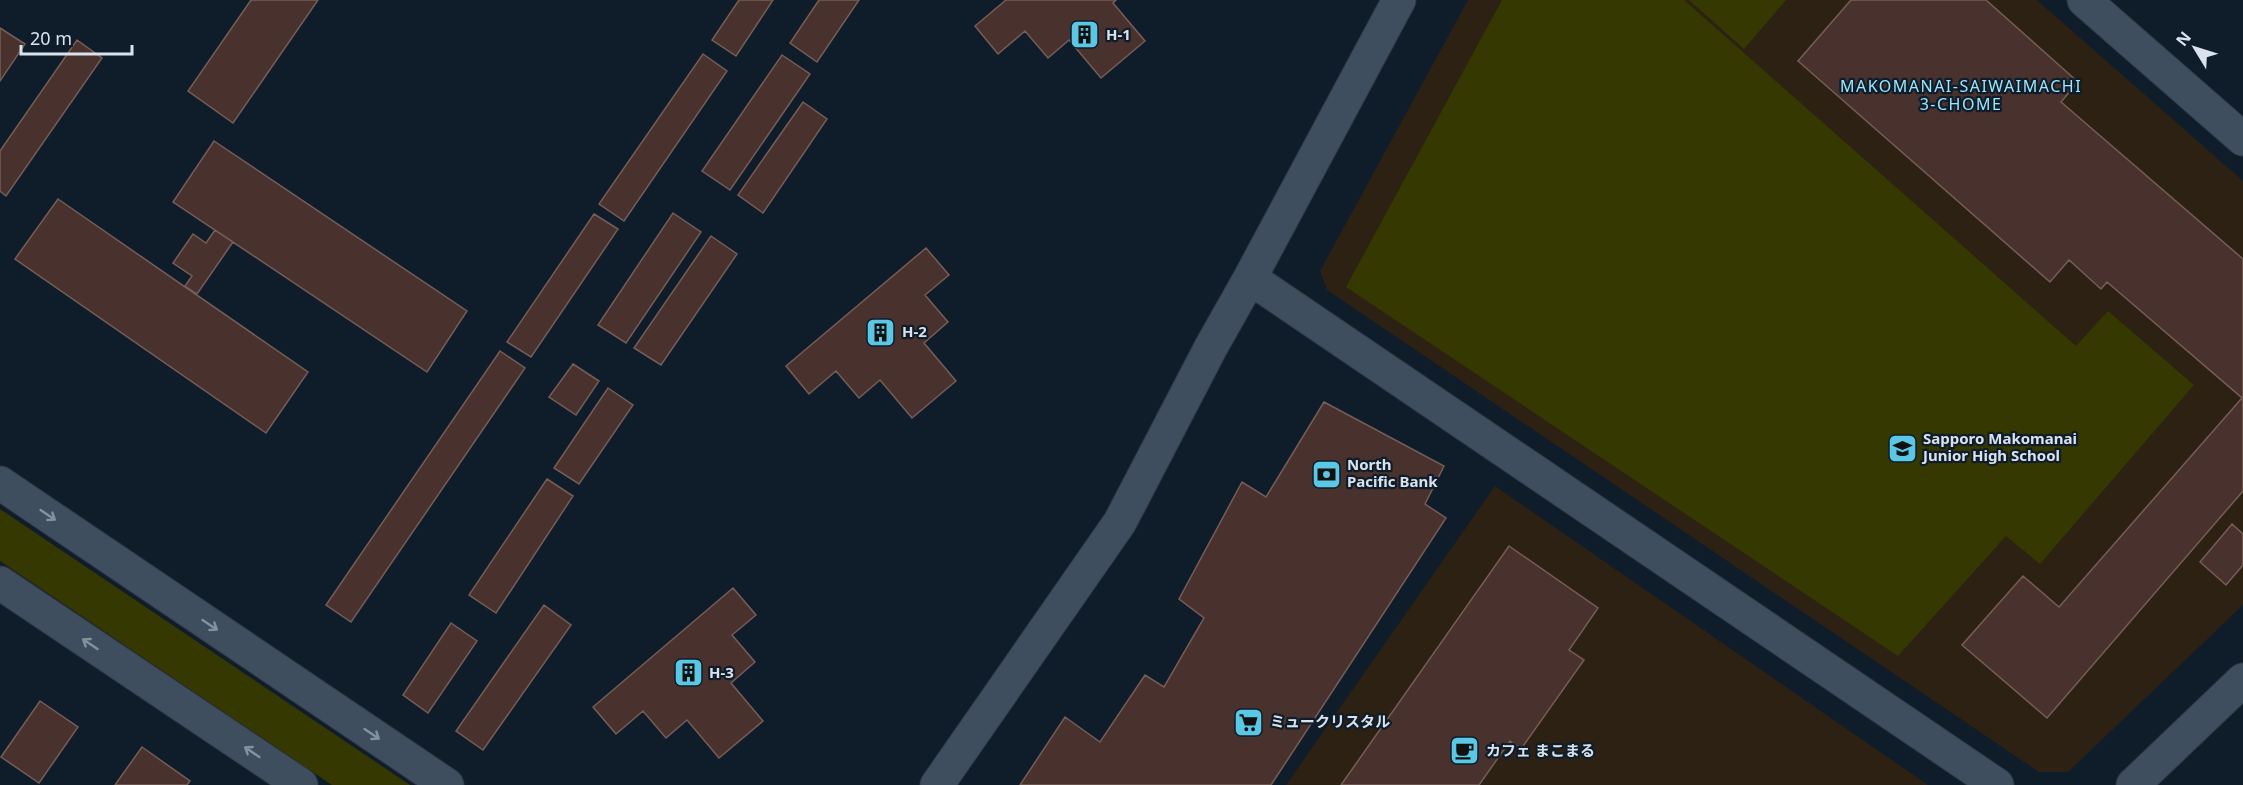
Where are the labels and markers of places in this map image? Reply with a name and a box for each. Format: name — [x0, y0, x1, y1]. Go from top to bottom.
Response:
building icon: H-1 — [1069, 19, 1101, 51]
place label: H-1 — [1106, 24, 1131, 44]
building icon: H-2 — [865, 316, 897, 348]
place label: H-2 — [902, 321, 927, 341]
place label: Sapporo Makomanai Junior High School — [1921, 428, 2077, 465]
school or university icon: Sapporo Makomanai Junior High School — [1886, 432, 1918, 464]
place label: North Pacific Bank — [1347, 454, 1438, 491]
bank icon: North Pacific Bank — [1310, 458, 1342, 490]
building icon: H-3 — [672, 657, 704, 689]
place label: H-3 — [709, 662, 734, 682]
supermarket icon: ミュークリスタル — [1233, 706, 1265, 738]
place label: ミュークリスタル — [1270, 711, 1390, 731]
cafe icon: カフェ まこまる — [1449, 735, 1481, 767]
place label: カフェ まこまる — [1486, 740, 1595, 760]

